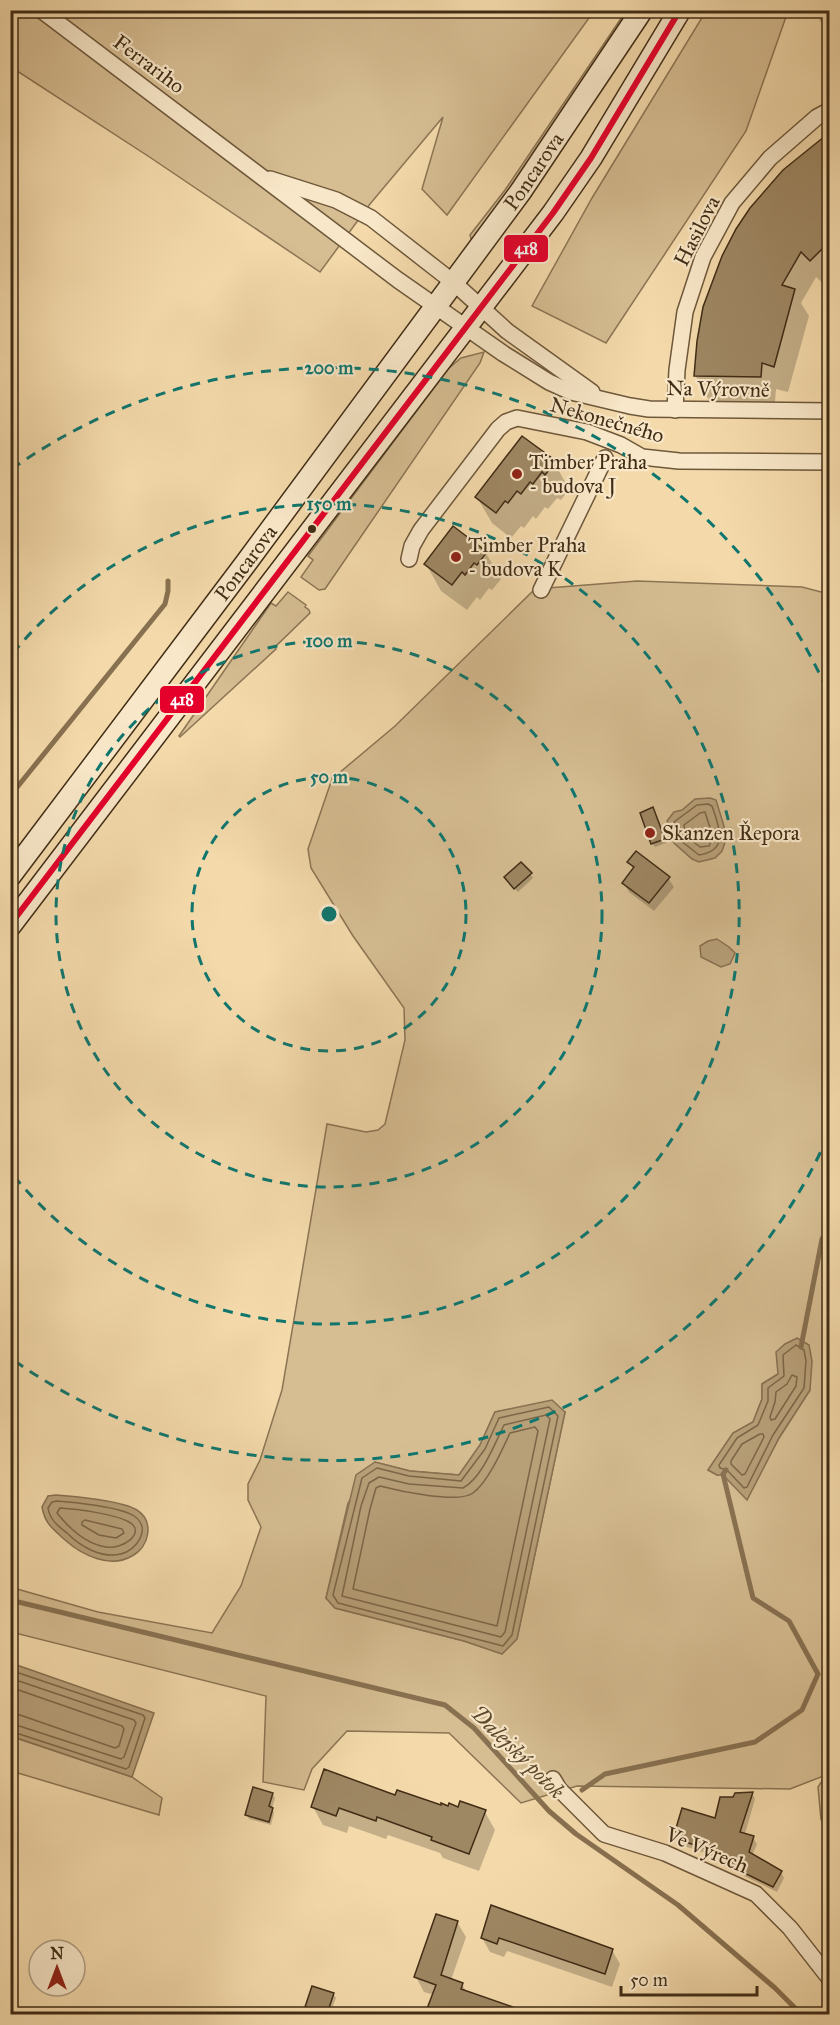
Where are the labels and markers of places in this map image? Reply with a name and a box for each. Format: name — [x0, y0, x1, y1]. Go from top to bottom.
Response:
place label: Timber Praha - budova J — [529, 449, 647, 499]
marker: Timber Praha - budova J — [510, 467, 524, 481]
unlabelled marker — [306, 523, 318, 535]
place label: Timber Praha - budova K — [468, 532, 586, 582]
marker: Timber Praha - budova K — [449, 550, 463, 564]
place label: Skanzen Řepora — [662, 820, 800, 846]
marker: Skanzen Řepora — [643, 826, 657, 840]
centre of rings — [319, 904, 339, 924]

